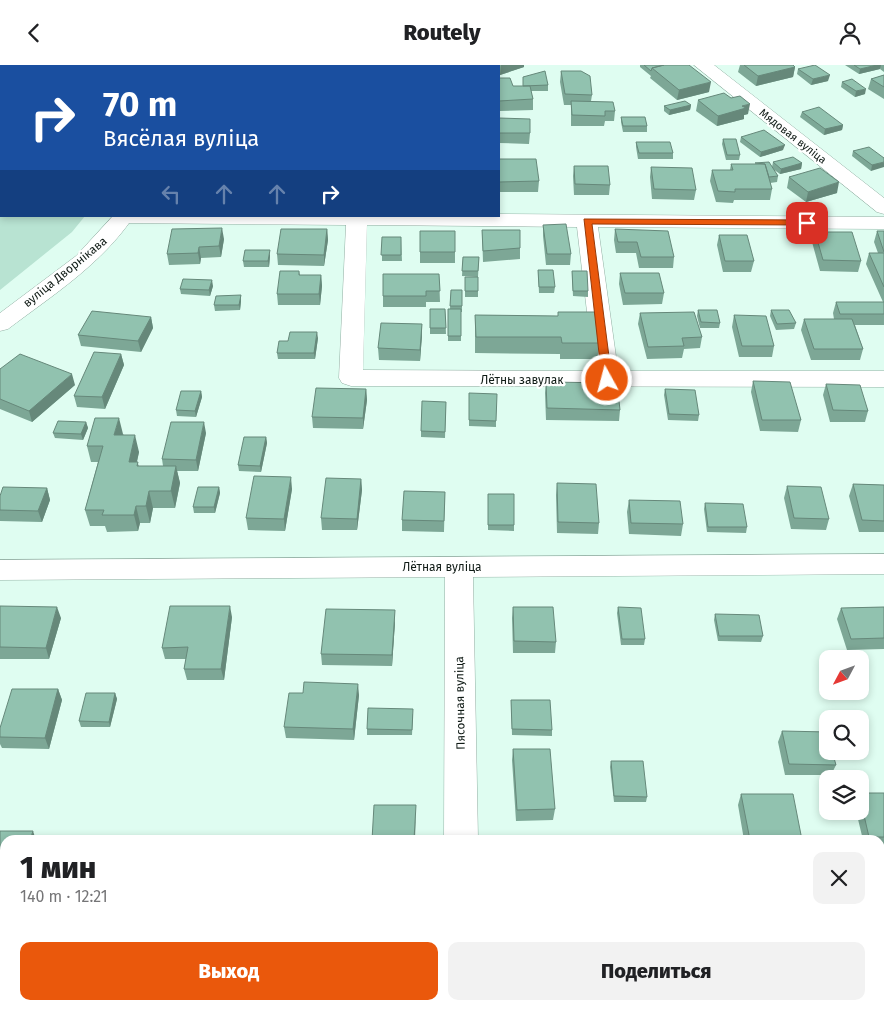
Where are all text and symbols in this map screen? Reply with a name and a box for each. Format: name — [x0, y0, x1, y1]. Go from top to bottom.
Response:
icon: back — [20, 19, 48, 47]
text: Routely — [403, 19, 481, 46]
icon: person — [836, 19, 864, 47]
text: 70 m — [103, 83, 177, 125]
icon: right — [20, 85, 85, 150]
street label: Мядовая вуліца — [757, 106, 829, 167]
text: Вясёлая вуліца — [103, 125, 259, 152]
icon: left — [157, 180, 185, 208]
icon: ahead — [210, 180, 238, 208]
icon: ahead — [263, 180, 291, 208]
icon: right — [316, 180, 344, 208]
pin — [786, 202, 828, 244]
icon: arrive — [793, 209, 821, 237]
street label: вуліца Дворнікава — [20, 234, 110, 310]
position arrow — [580, 353, 632, 405]
street label: Лётны завулак — [480, 373, 564, 387]
street label: Лётная вуліца — [402, 560, 482, 574]
north arrow — [819, 650, 869, 700]
map controls — [819, 650, 869, 820]
street label: Пясочная вуліца — [452, 656, 468, 750]
button: search — [819, 710, 869, 760]
button: layers — [819, 770, 869, 820]
text: 1 мин — [20, 850, 96, 886]
button: close — [813, 852, 865, 904]
text: 140 m · 12:21 — [20, 887, 108, 906]
button: Выход — [20, 942, 438, 1000]
button: Поделиться — [448, 942, 865, 1000]

